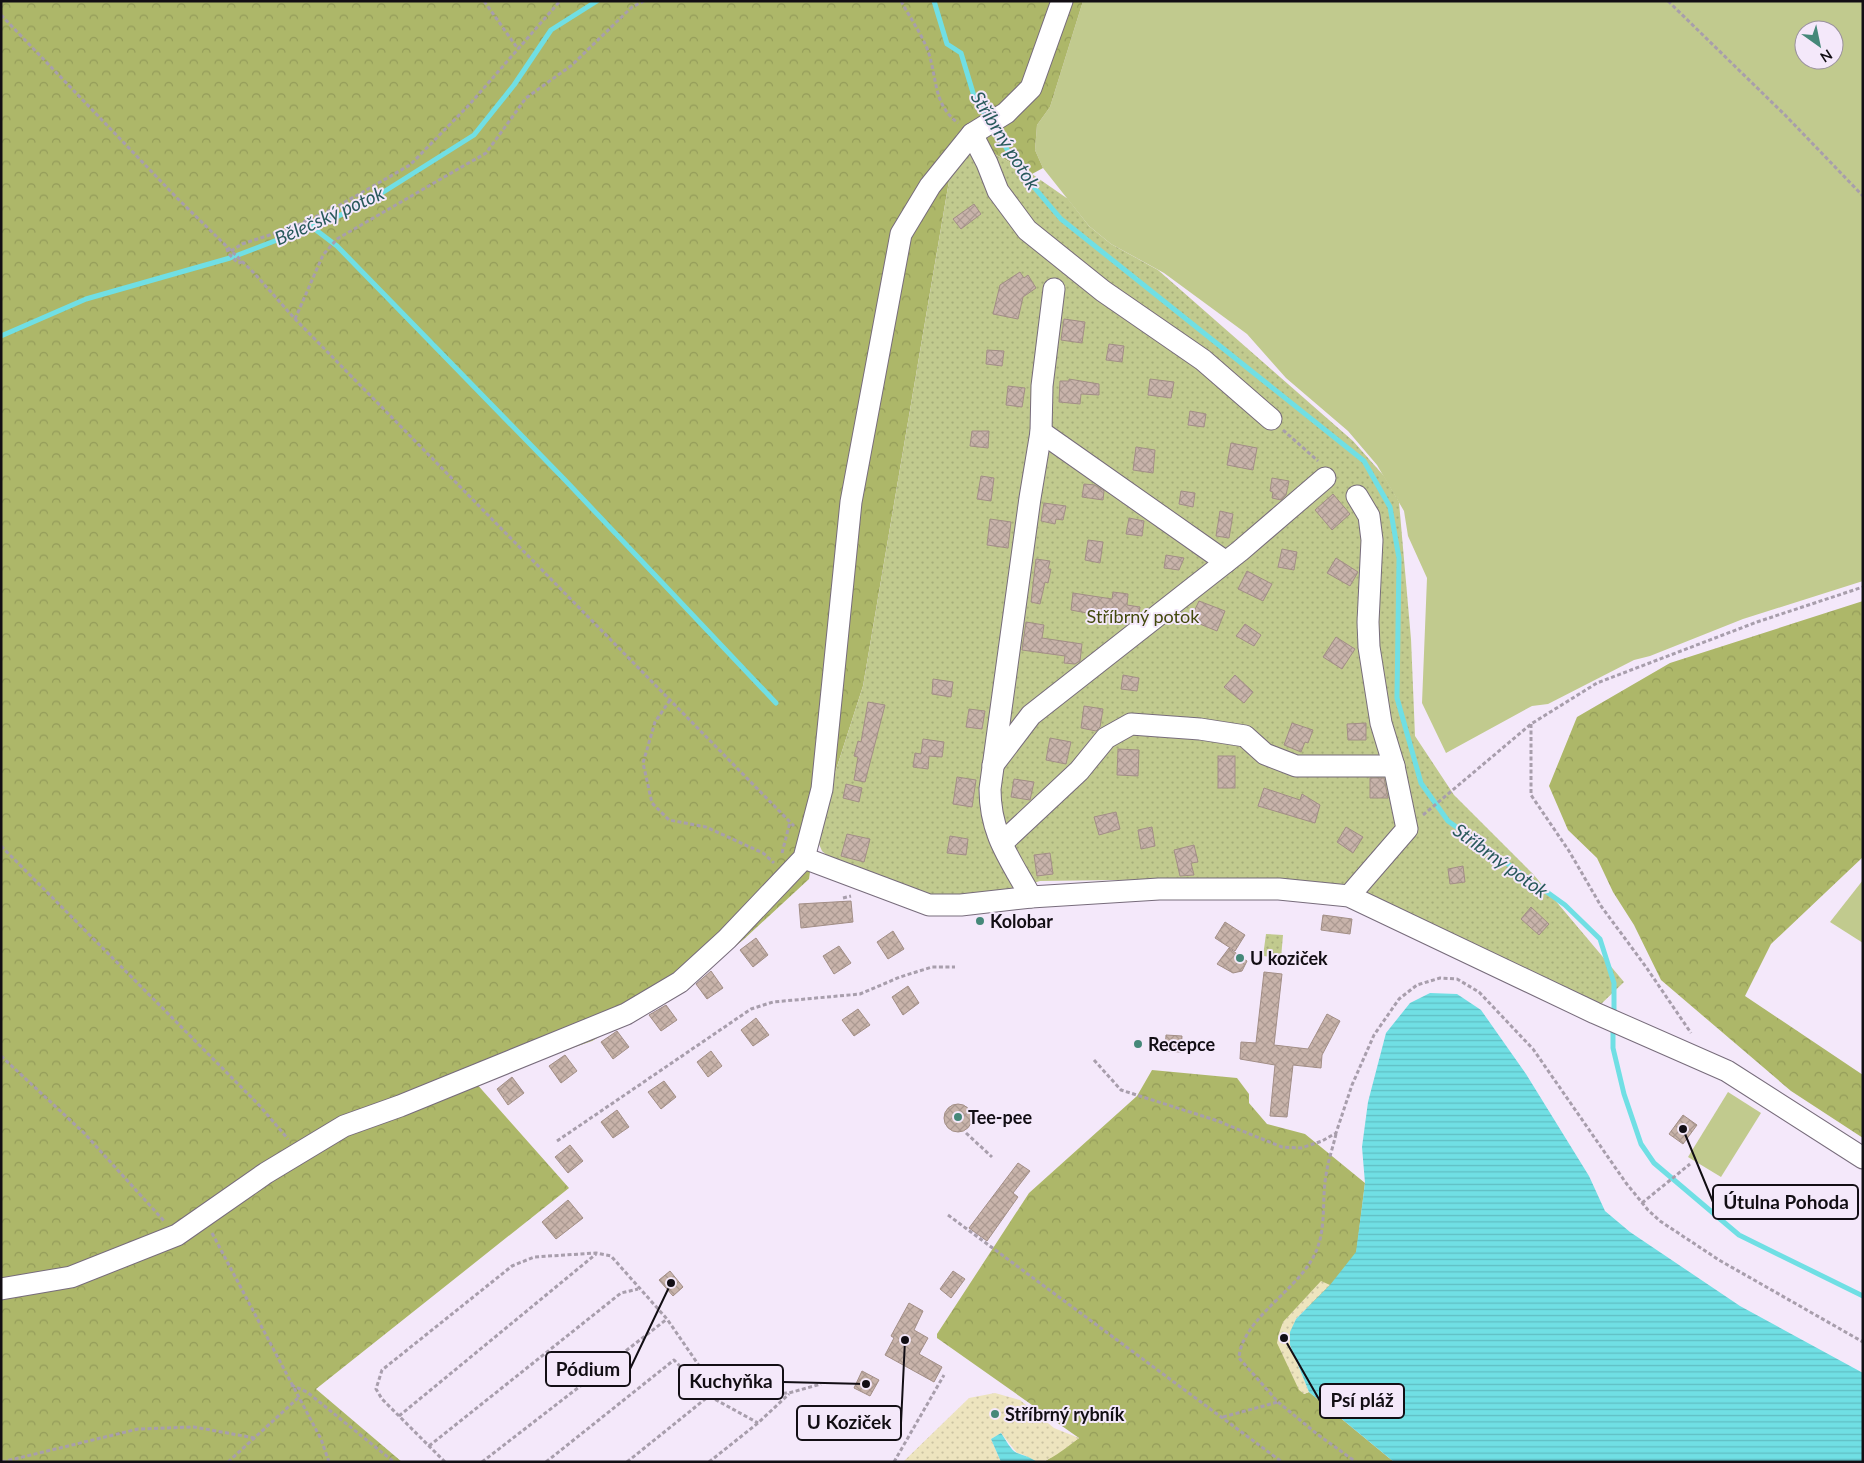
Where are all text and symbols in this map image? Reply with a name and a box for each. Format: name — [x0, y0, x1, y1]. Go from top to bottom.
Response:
north arrow — [1794, 20, 1844, 70]
text: N — [1817, 46, 1836, 66]
water label: Stříbrný potok — [967, 87, 1046, 194]
water label: Bělečský potok — [271, 180, 388, 249]
park label: Stříbrný potok — [1087, 605, 1200, 627]
water label: Stříbrný potok — [1449, 818, 1554, 903]
place label: Kolobar — [990, 910, 1053, 932]
marker: Kolobar — [974, 915, 986, 927]
place label: U koziček — [1250, 947, 1328, 969]
marker: U koziček — [1234, 952, 1246, 964]
place label: Recepce — [1148, 1033, 1215, 1055]
marker: Recepce — [1132, 1038, 1144, 1050]
place label: Tee-pee — [968, 1106, 1032, 1128]
marker: Tee-pee — [952, 1111, 964, 1123]
callout: Útulna Pohoda — [1713, 1185, 1858, 1219]
text: Útulna Pohoda — [1723, 1190, 1849, 1213]
callout: Pódium — [546, 1352, 630, 1386]
text: Pódium — [556, 1357, 620, 1380]
callout: Kuchyňka — [679, 1365, 783, 1399]
text: Kuchyňka — [689, 1369, 773, 1392]
callout: Psí pláž — [1320, 1384, 1404, 1418]
text: Psí pláž — [1330, 1388, 1394, 1411]
place label: Stříbrný rybník — [1005, 1403, 1125, 1425]
callout: U Koziček — [797, 1406, 901, 1440]
marker: Stříbrný rybník — [989, 1408, 1001, 1420]
text: U Koziček — [807, 1410, 892, 1433]

